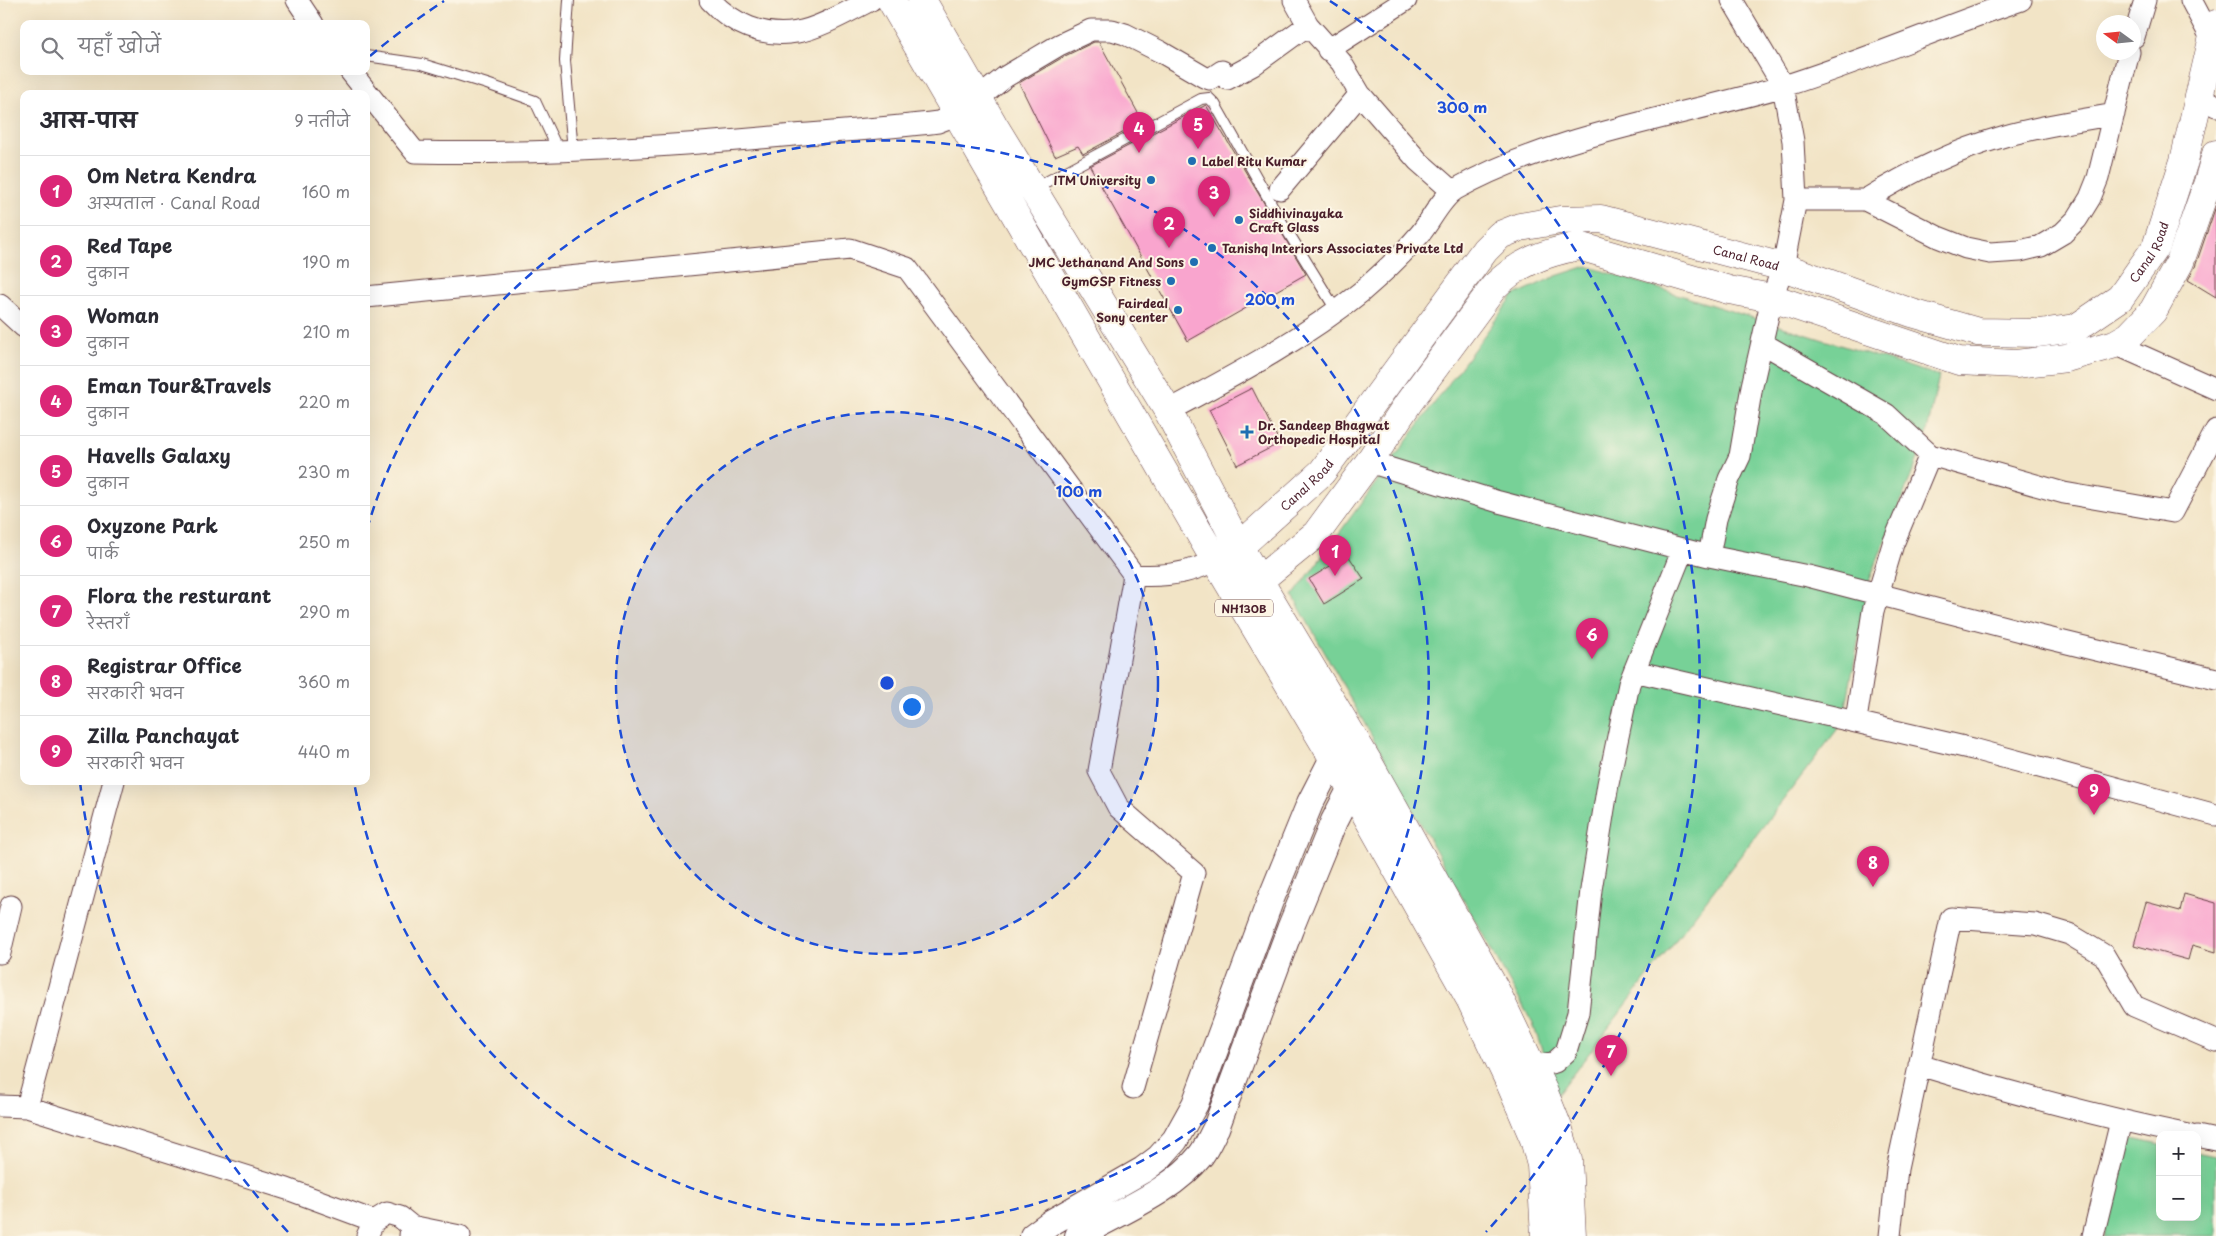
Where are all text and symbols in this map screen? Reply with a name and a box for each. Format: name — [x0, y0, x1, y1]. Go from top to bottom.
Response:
north arrow — [2096, 15, 2141, 60]
search box — [20, 20, 370, 75]
text: यहाँ खोजें — [78, 31, 161, 59]
icon: search — [38, 34, 66, 62]
text: 300 m — [1437, 95, 1487, 118]
text: आस-पास — [40, 103, 137, 135]
text: 9 नतीजे — [294, 108, 350, 132]
pin: 5 — [1182, 108, 1214, 149]
pin: 4 — [1123, 112, 1155, 153]
place label: Label Ritu Kumar — [1202, 152, 1308, 170]
marker: Label Ritu Kumar — [1186, 155, 1198, 167]
text: Om Netra Kendra — [87, 161, 256, 189]
place label: ITM University — [1054, 171, 1141, 189]
marker: ITM University — [1145, 174, 1157, 186]
pin: 3 — [1198, 176, 1230, 217]
text: 1 — [52, 179, 60, 203]
text: 160 m — [302, 179, 350, 203]
text: अस्पताल · Canal Road — [87, 190, 261, 214]
place label: Siddhivinayaka Craft Glass — [1249, 204, 1344, 236]
pin: 2 — [1153, 207, 1185, 248]
marker: Siddhivinayaka Craft Glass — [1233, 214, 1245, 226]
street label: Canal Road — [2125, 219, 2173, 286]
text: Red Tape — [87, 231, 172, 259]
place label: Tanishq Interiors Associates Private Ltd — [1222, 239, 1464, 257]
street label: Canal Road — [1711, 240, 1781, 275]
marker: Tanishq Interiors Associates Private Ltd — [1206, 242, 1218, 254]
text: 2 — [50, 249, 62, 273]
text: 190 m — [302, 249, 350, 273]
place label: JMC Jethanand And Sons — [1029, 253, 1184, 271]
marker: JMC Jethanand And Sons — [1188, 256, 1200, 268]
text: दुकान — [87, 260, 129, 284]
place label: GymGSP Fitness — [1062, 272, 1161, 290]
marker: GymGSP Fitness — [1165, 275, 1177, 287]
text: 200 m — [1245, 287, 1295, 310]
place label: Fairdeal Sony center — [1096, 294, 1169, 326]
text: Woman — [87, 301, 159, 329]
marker: Fairdeal Sony center — [1172, 304, 1184, 316]
text: 3 — [51, 319, 61, 343]
text: 210 m — [302, 319, 350, 343]
text: दुकान — [87, 330, 129, 354]
text: Eman Tour&Travels — [87, 371, 271, 399]
text: 4 — [51, 389, 61, 413]
text: 220 m — [299, 389, 350, 413]
text: दुकान — [87, 400, 129, 424]
place label: Dr. Sandeep Bhagwat Orthopedic Hospital — [1258, 416, 1390, 448]
marker: Dr. Sandeep Bhagwat Orthopedic Hospital — [1240, 425, 1254, 439]
text: Havells Galaxy — [87, 441, 231, 469]
street label: Canal Road — [1276, 455, 1338, 515]
text: 5 — [51, 459, 61, 483]
text: 230 m — [298, 459, 350, 483]
text: दुकान — [87, 470, 129, 494]
text: 100 m — [1056, 479, 1102, 502]
text: Oxyzone Park — [87, 511, 218, 539]
text: 6 — [50, 529, 62, 553]
text: 250 m — [299, 529, 350, 553]
pin: 1 — [1319, 535, 1351, 576]
text: पार्क — [87, 540, 118, 564]
text: Flora the resturant — [87, 581, 271, 609]
text: 7 — [51, 599, 61, 623]
text: 290 m — [299, 599, 350, 623]
road number: NH130B — [1215, 600, 1273, 616]
text: रेस्तराँ — [87, 610, 130, 634]
pin: 6 — [1576, 618, 1608, 659]
text: Registrar Office — [87, 651, 242, 679]
text: 8 — [51, 669, 61, 693]
text: 360 m — [298, 669, 350, 693]
centre of rings — [878, 674, 896, 692]
text: सरकारी भवन — [87, 680, 184, 704]
your location — [899, 694, 925, 720]
text: Zilla Panchayat — [87, 721, 240, 749]
text: 9 — [51, 739, 61, 763]
text: 440 m — [298, 739, 350, 763]
text: सरकारी भवन — [87, 750, 184, 774]
pin: 9 — [2078, 774, 2110, 815]
pin: 8 — [1857, 846, 1889, 887]
pin: 7 — [1595, 1035, 1627, 1076]
map controls — [2156, 1131, 2201, 1221]
button: + — [2156, 1131, 2201, 1176]
button: − — [2156, 1176, 2201, 1221]

